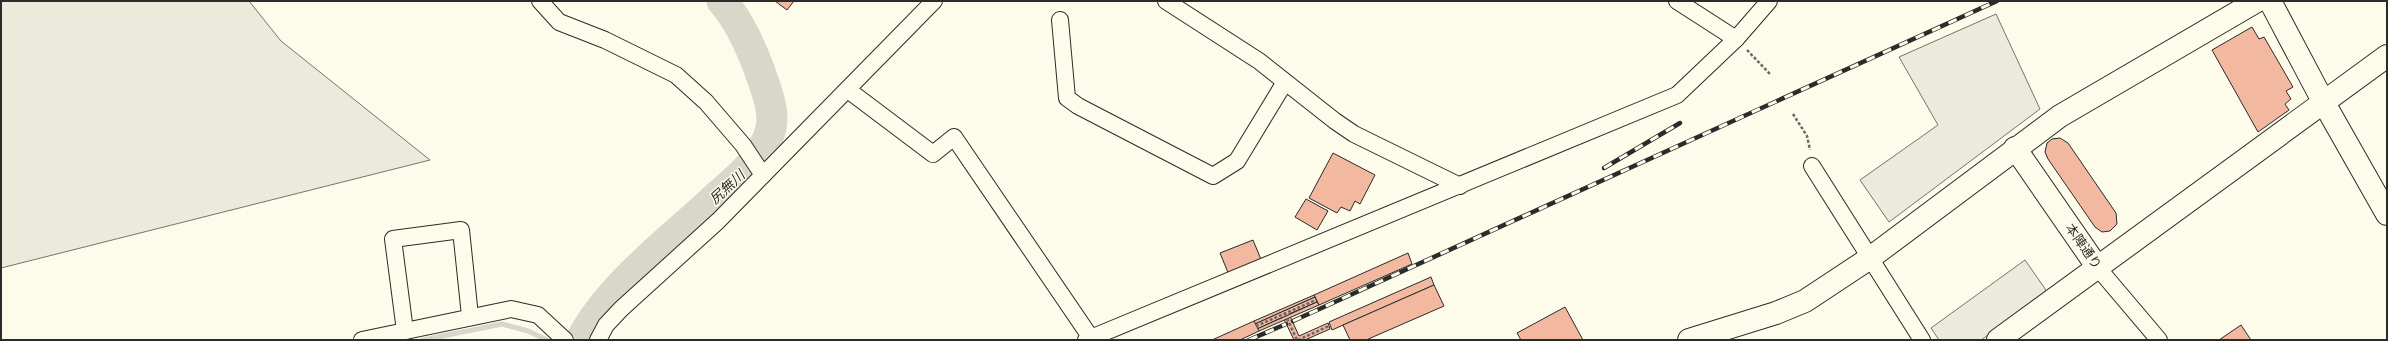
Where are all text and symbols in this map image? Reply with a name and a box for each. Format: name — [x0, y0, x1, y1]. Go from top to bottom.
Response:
water label: 尻無川 — [706, 165, 749, 207]
street label: 本陣通り — [2063, 220, 2105, 272]

